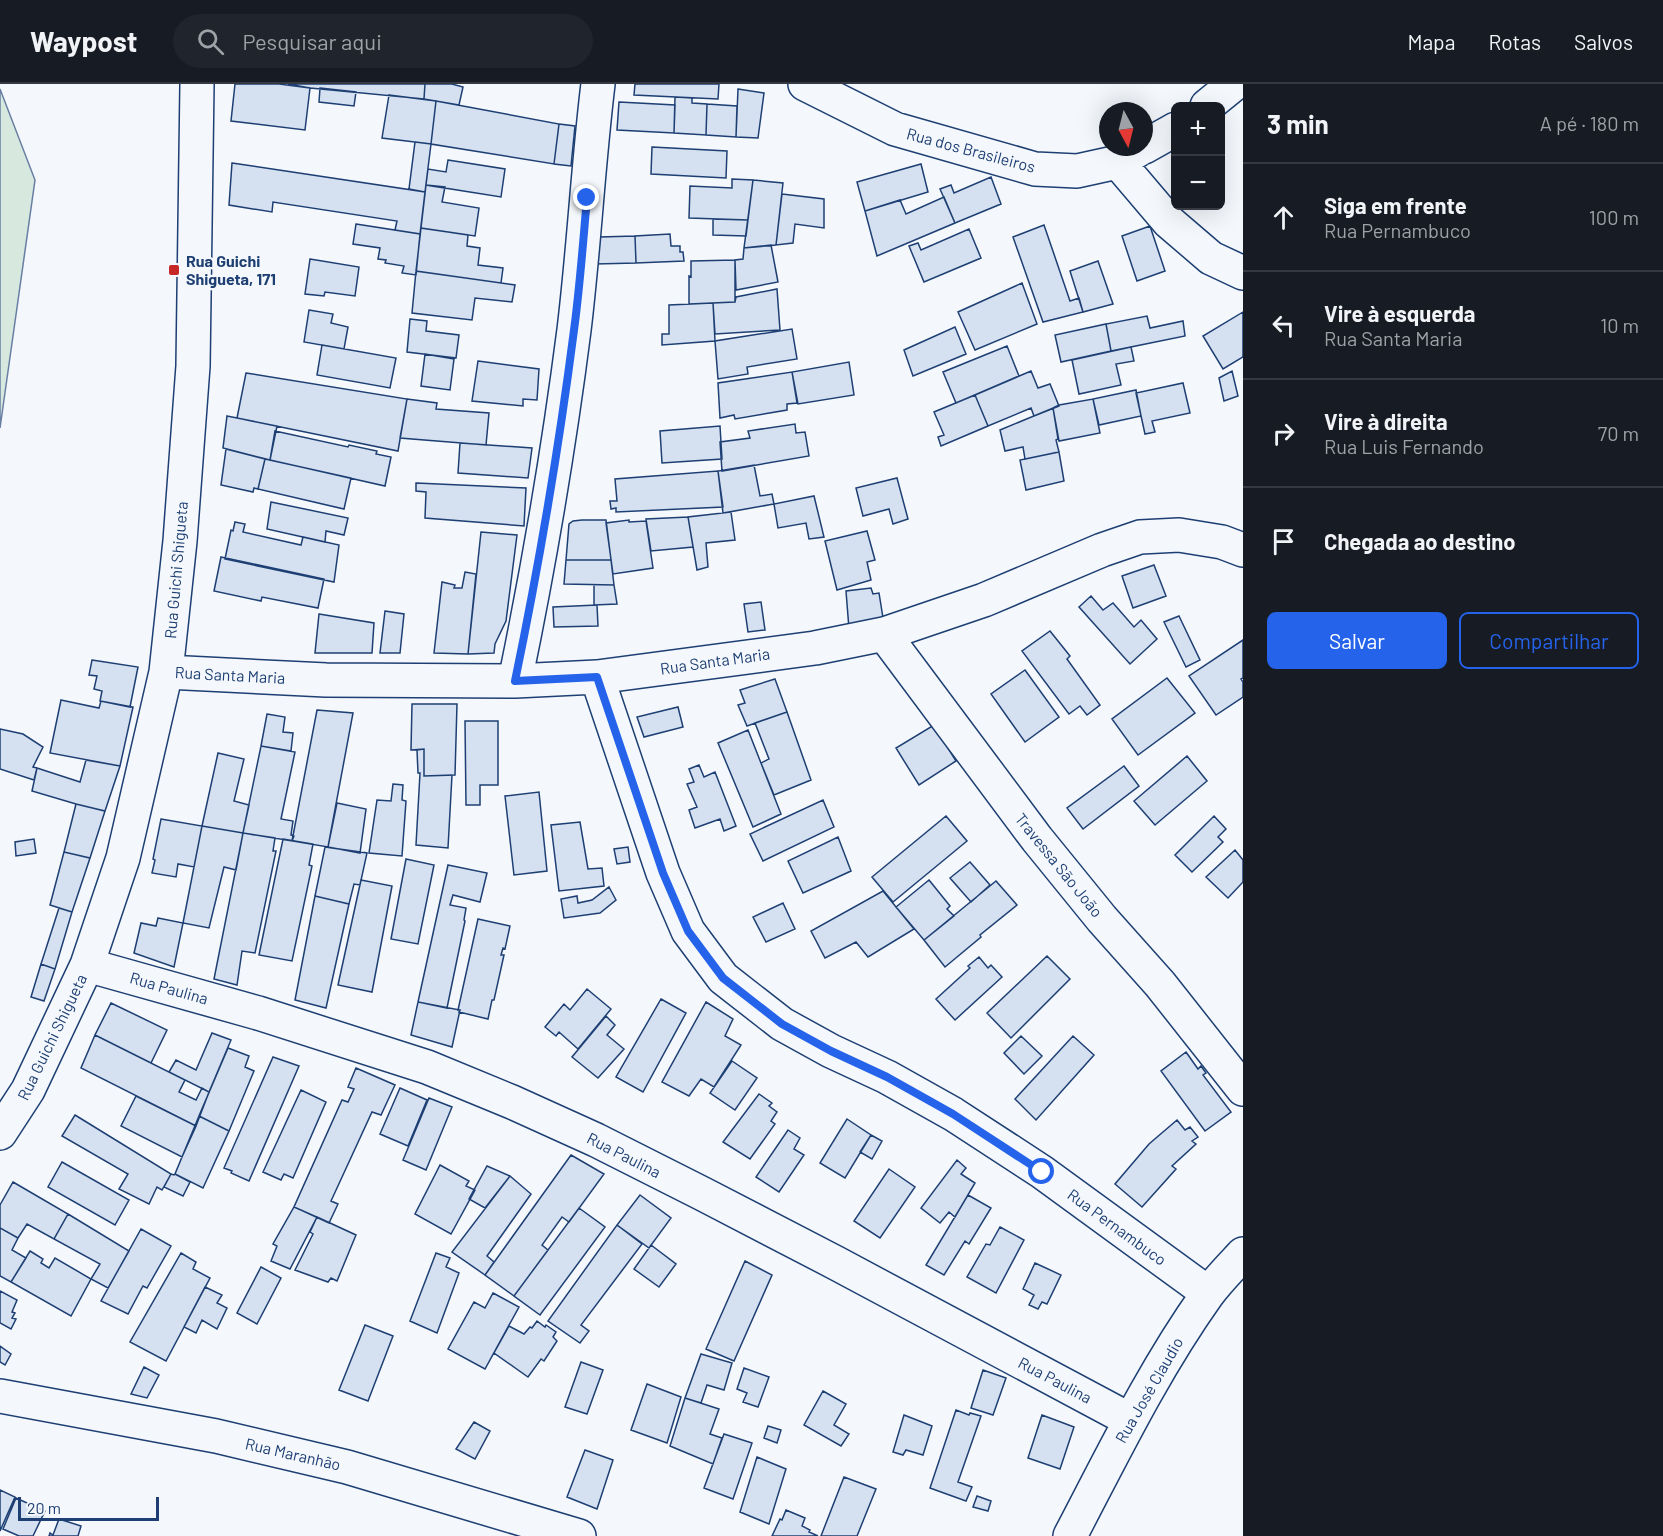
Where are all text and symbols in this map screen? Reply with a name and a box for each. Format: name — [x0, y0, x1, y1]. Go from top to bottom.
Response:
search box — [173, 14, 593, 68]
text: Waypost — [30, 24, 137, 58]
icon: search — [194, 25, 227, 58]
text: Pesquisar aqui — [242, 28, 382, 54]
text: Mapa — [1407, 29, 1455, 54]
text: Rotas — [1488, 29, 1541, 54]
text: Salvos — [1574, 29, 1633, 54]
north arrow — [1099, 102, 1153, 156]
map controls — [1171, 102, 1225, 210]
button: + — [1171, 102, 1225, 156]
text: 3 min — [1267, 108, 1329, 139]
text: A pé · 180 m — [1540, 111, 1639, 135]
street label: Rua dos Brasileiros — [905, 123, 1037, 176]
button: − — [1171, 156, 1225, 210]
route end — [573, 184, 599, 210]
text: Siga em frente — [1324, 192, 1467, 218]
icon: ahead — [1267, 201, 1300, 234]
text: 100 m — [1589, 205, 1639, 229]
text: Rua Pernambuco — [1324, 218, 1471, 242]
place label: Rua Guichi Shigueta, 171 — [186, 251, 276, 288]
marker: Rua Guichi Shigueta, 171 — [167, 263, 181, 277]
text: Vire à esquerda — [1324, 300, 1475, 326]
icon: left — [1267, 309, 1300, 342]
text: 10 m — [1600, 313, 1639, 337]
text: Rua Santa Maria — [1324, 326, 1462, 350]
text: Vire à direita — [1324, 408, 1448, 434]
icon: right — [1267, 417, 1300, 450]
text: 70 m — [1598, 421, 1639, 445]
text: Rua Luis Fernando — [1324, 434, 1484, 458]
street label: Rua Guichi Shigueta — [160, 500, 191, 640]
icon: arrive — [1267, 525, 1300, 558]
text: Chegada ao destino — [1324, 528, 1515, 554]
button: Salvar — [1267, 612, 1447, 669]
button: Compartilhar — [1459, 612, 1639, 669]
street label: Rua Santa Maria — [659, 643, 771, 678]
street label: Rua Santa Maria — [174, 662, 286, 687]
street label: Travessa São João — [1012, 809, 1107, 921]
street label: Rua Paulina — [128, 967, 210, 1008]
street label: Rua Guichi Shigueta — [13, 971, 90, 1103]
street label: Rua Paulina — [584, 1128, 664, 1181]
route start — [1028, 1158, 1054, 1184]
street label: Rua Pernambuco — [1064, 1184, 1170, 1269]
street label: Rua José Claudio — [1111, 1334, 1186, 1446]
street label: Rua Paulina — [1015, 1352, 1095, 1407]
street label: Rua Maranhão — [244, 1433, 343, 1474]
scale bar — [18, 1494, 159, 1522]
text: 20 m — [27, 1498, 61, 1517]

